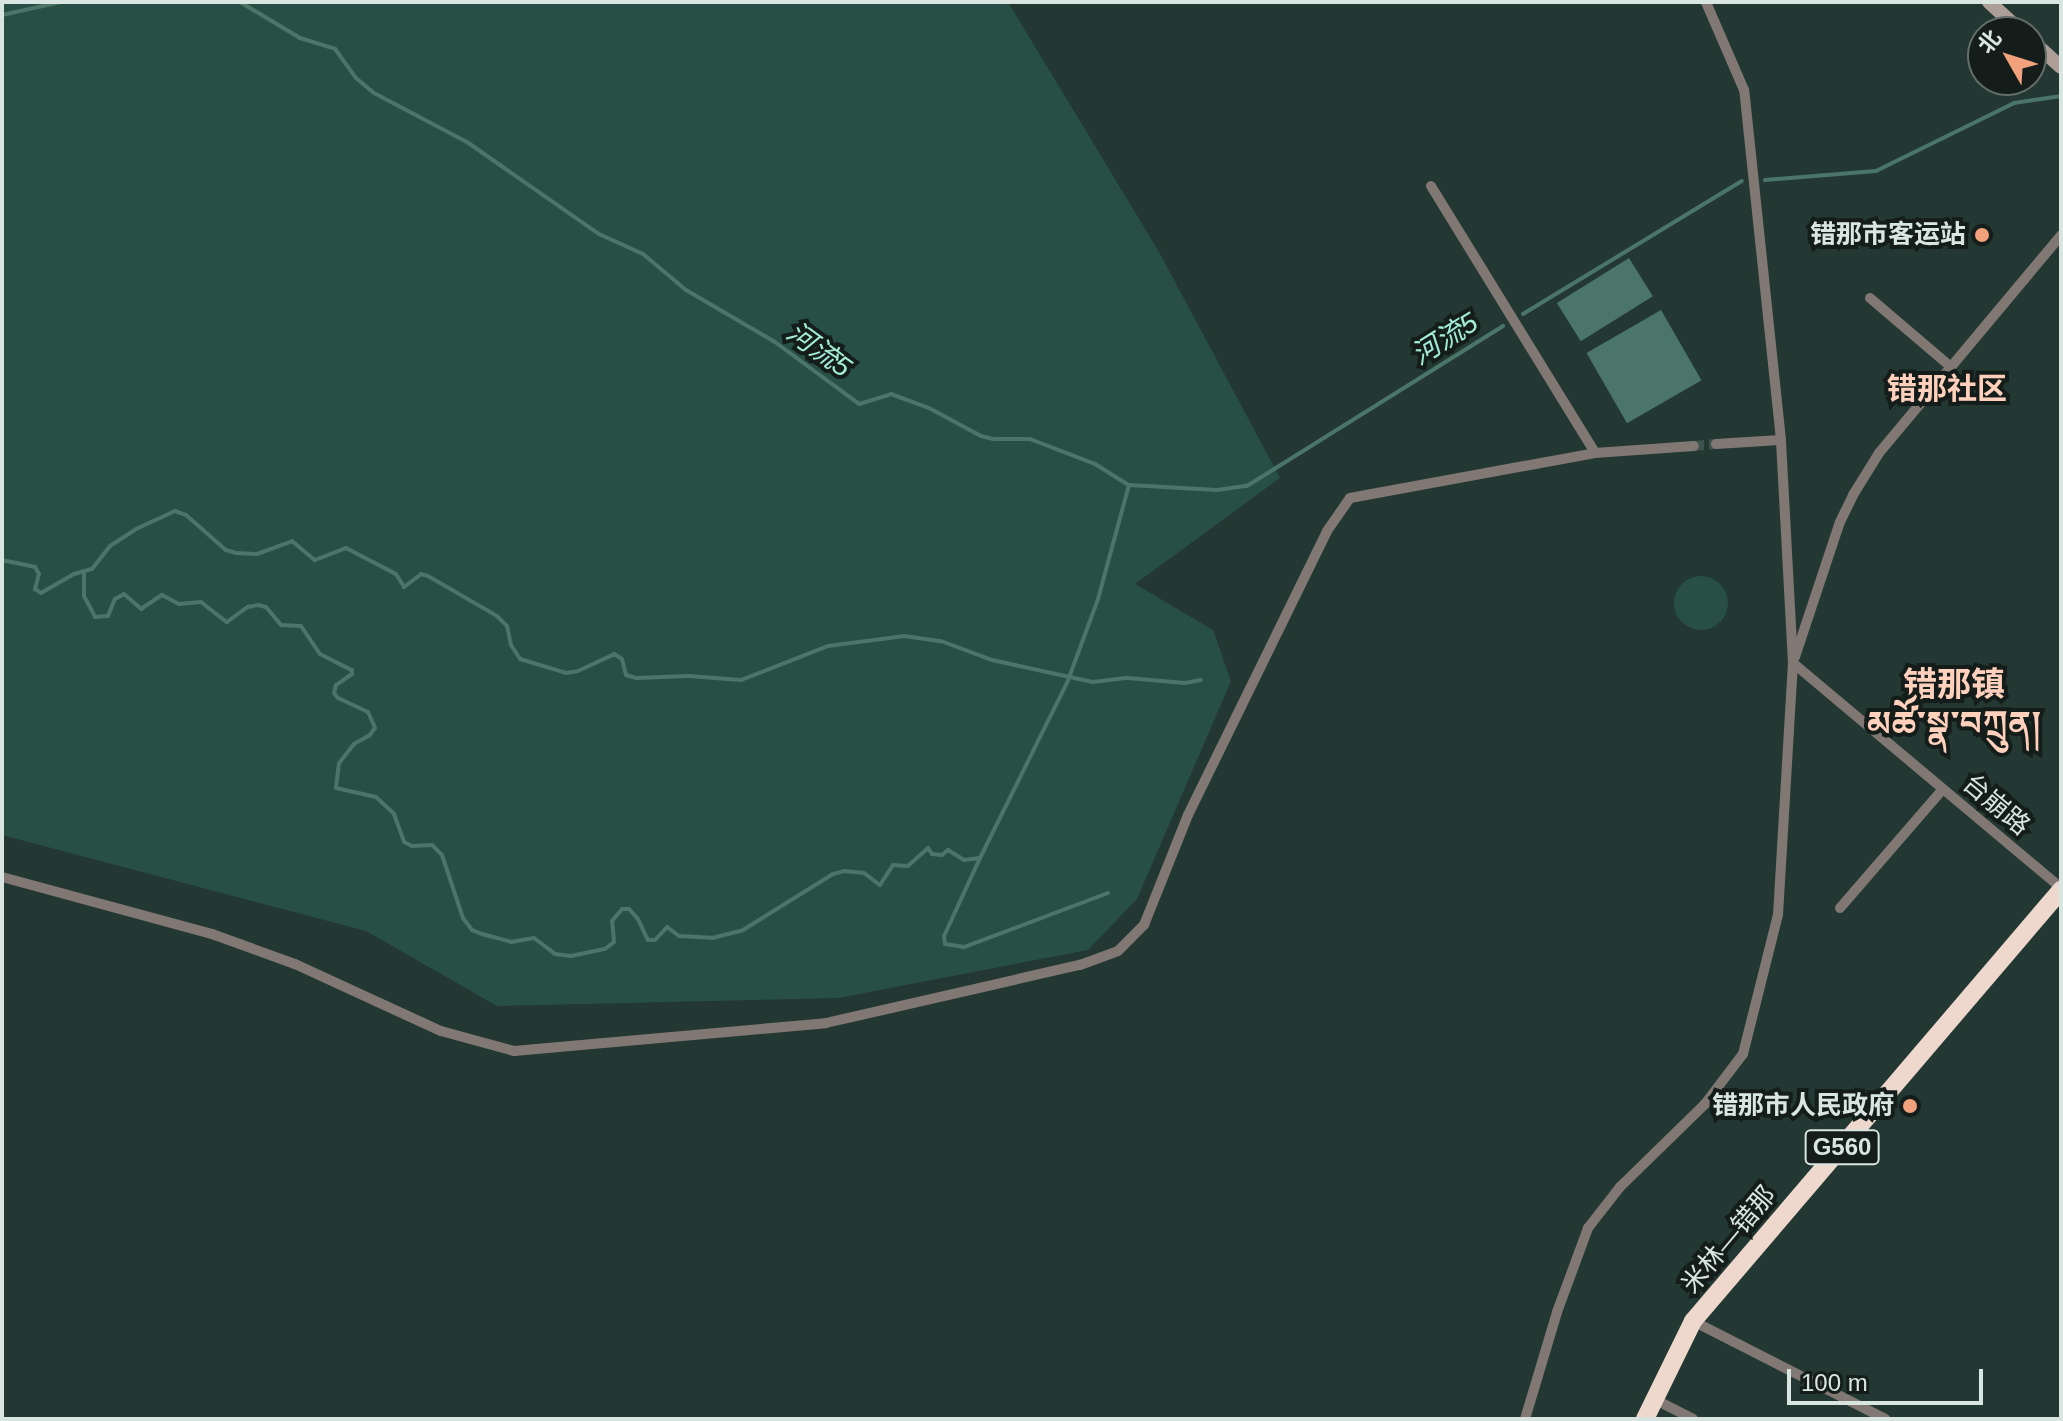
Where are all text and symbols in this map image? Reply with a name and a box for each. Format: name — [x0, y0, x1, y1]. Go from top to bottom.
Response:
north arrow — [1967, 16, 2047, 96]
text: 北 — [1973, 25, 2006, 58]
place label: 错那市客运站 — [1810, 219, 1966, 251]
marker: 错那市客运站 — [1973, 226, 1991, 244]
water label: 河流5 — [1406, 306, 1484, 372]
water label: 河流5 — [780, 315, 858, 385]
district label: 错那社区 — [1887, 371, 2007, 407]
district label: 错那镇 མཚོ་སྣ་བཀྲུན། — [1867, 664, 2041, 744]
street label: 台崩路 — [1956, 768, 2036, 842]
place label: 错那市人民政府 — [1712, 1090, 1894, 1122]
marker: 错那市人民政府 — [1901, 1097, 1919, 1115]
road number: G560 — [1804, 1127, 1880, 1167]
street label: 米林—错那 — [1675, 1180, 1783, 1300]
scale bar — [1791, 1353, 1987, 1403]
text: 100 m — [1801, 1369, 1868, 1396]

